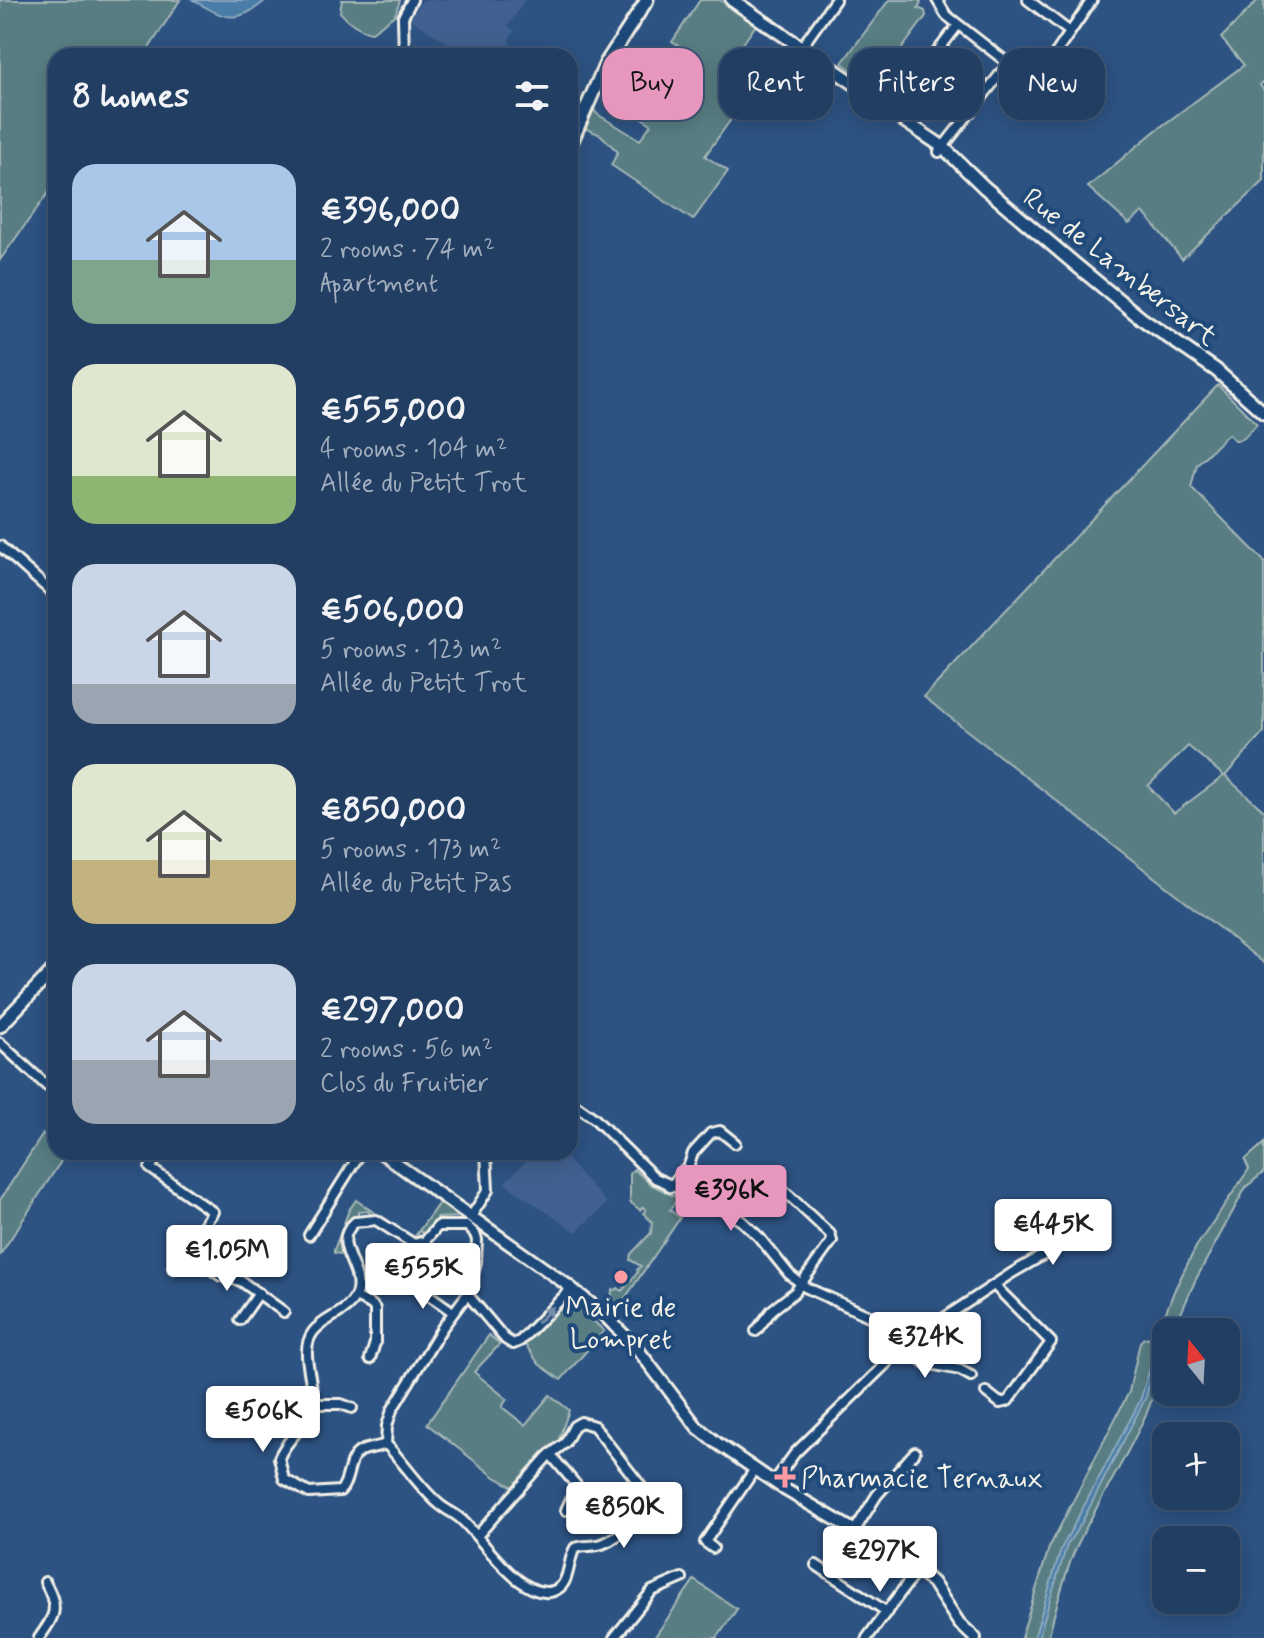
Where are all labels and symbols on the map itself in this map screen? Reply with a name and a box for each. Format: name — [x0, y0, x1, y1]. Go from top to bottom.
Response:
street label: Rue de Lambersart — [1015, 180, 1225, 356]
pin: €396K — [675, 1165, 787, 1233]
pin: €445K — [997, 1199, 1109, 1267]
pin: €1.05M — [162, 1225, 292, 1293]
pin: €555K — [367, 1243, 479, 1311]
marker: Mairie de Lompret — [612, 1268, 630, 1286]
place label: Mairie de Lompret — [566, 1290, 676, 1359]
one-way arrow — [535, 1306, 554, 1325]
pin: €324K — [869, 1312, 981, 1380]
north arrow — [1152, 1318, 1240, 1406]
pin: €506K — [207, 1386, 319, 1454]
place label: Pharmacie Ternaux — [801, 1461, 1043, 1498]
marker: Pharmacie Ternaux — [776, 1468, 794, 1486]
pin: €850K — [568, 1482, 680, 1550]
pin: €297K — [824, 1526, 936, 1594]

